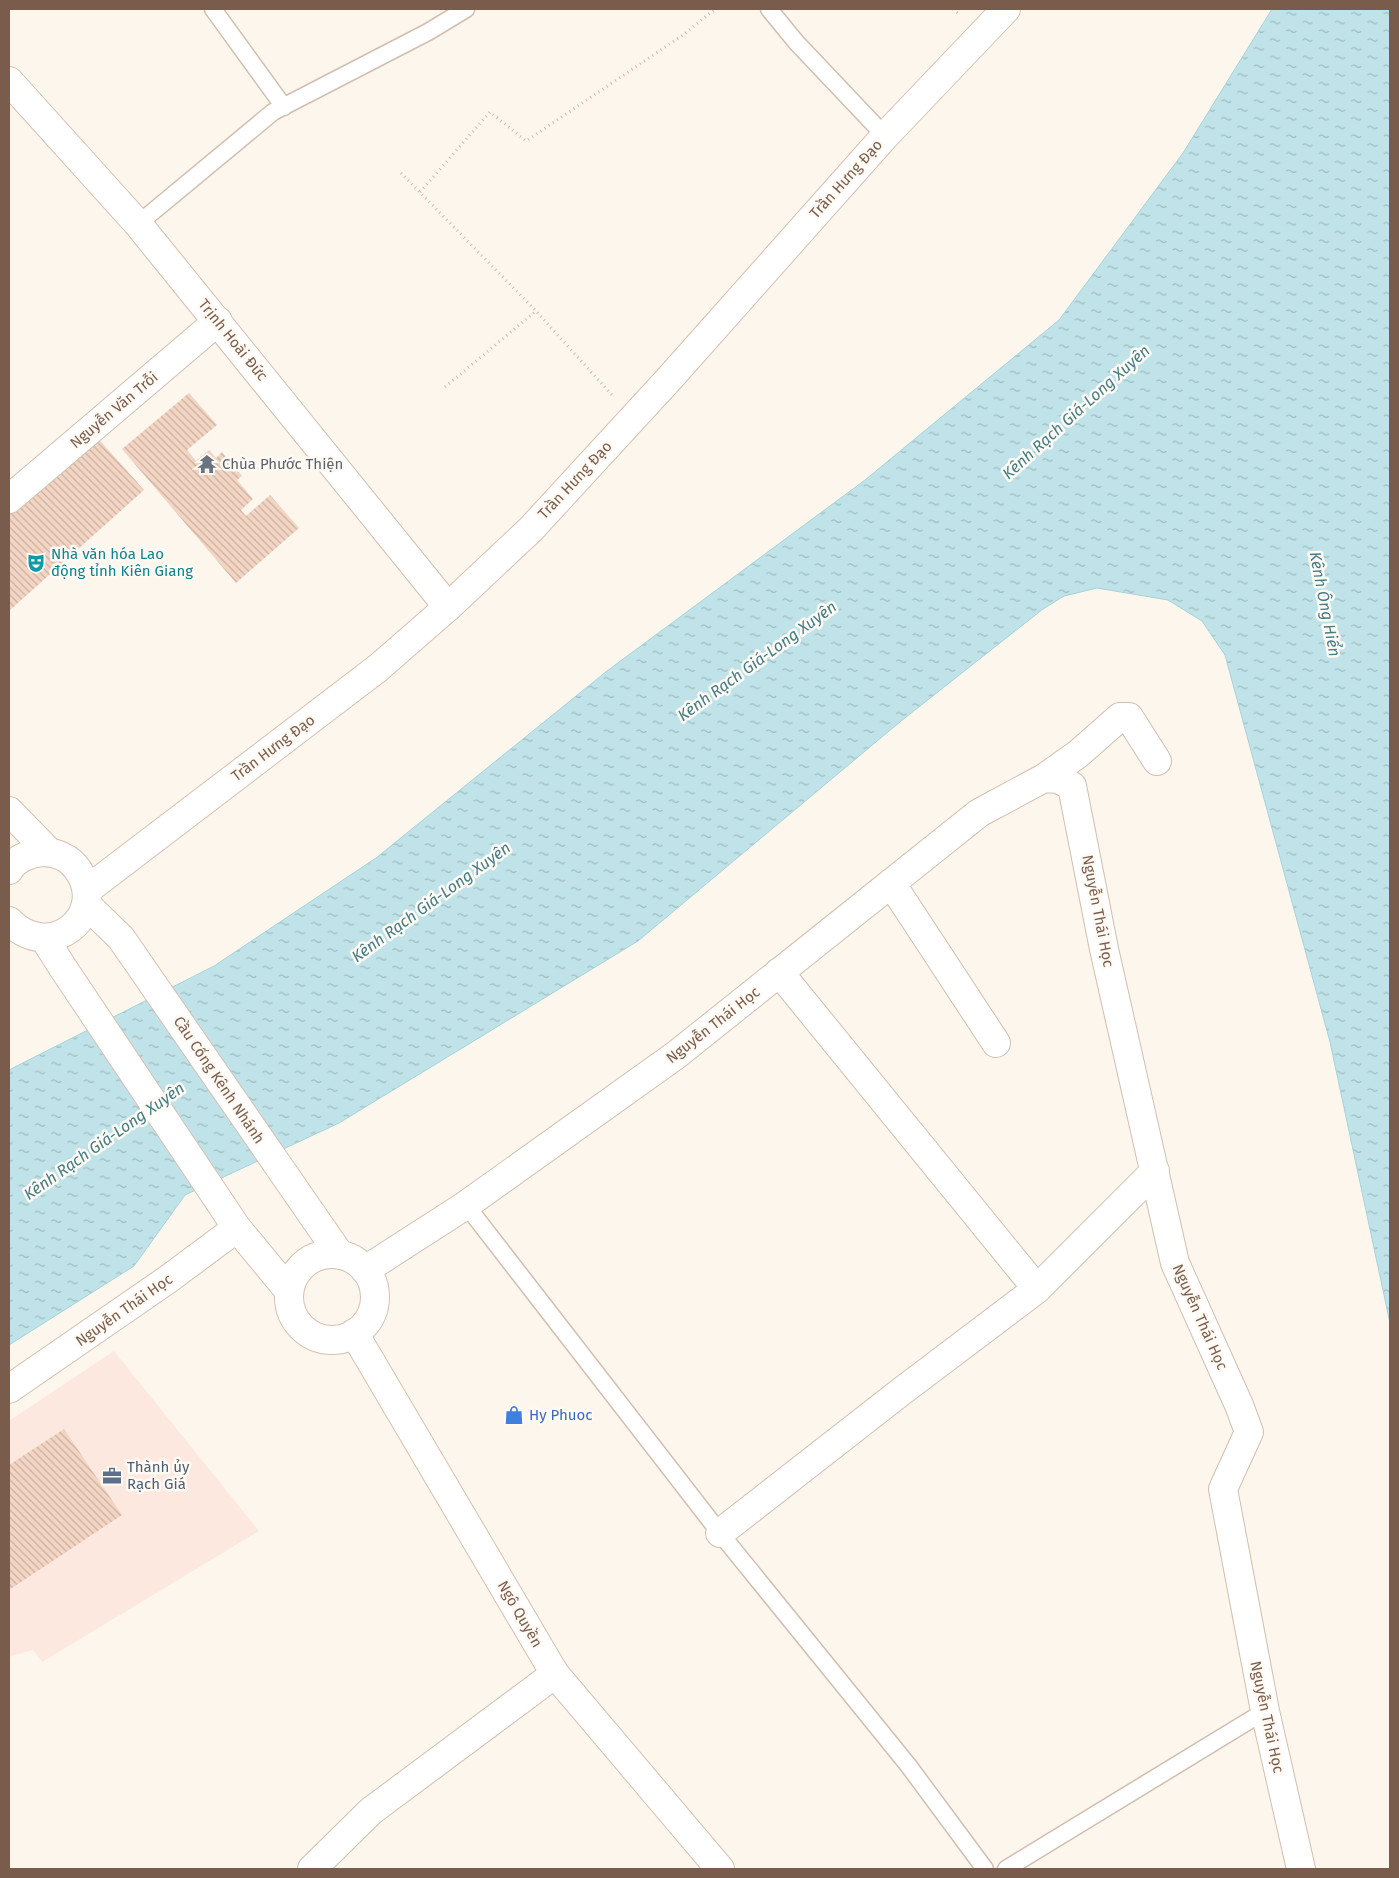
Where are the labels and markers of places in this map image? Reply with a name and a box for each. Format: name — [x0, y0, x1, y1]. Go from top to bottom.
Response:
temple icon: Chùa Phước Thiện — [196, 453, 218, 475]
place label: Chùa Phước Thiện — [222, 455, 343, 473]
place label: Nhà văn hóa Lao động tỉnh Kiên Giang — [51, 545, 193, 580]
theatre icon: Nhà văn hóa Lao động tỉnh Kiên Giang — [25, 552, 47, 574]
shop icon: Hy Phuoc — [503, 1404, 525, 1426]
place label: Hy Phuoc — [529, 1406, 592, 1424]
place label: Thành ủy Rạch Giá — [127, 1458, 190, 1493]
office icon: Thành ủy Rạch Giá — [101, 1465, 123, 1487]

